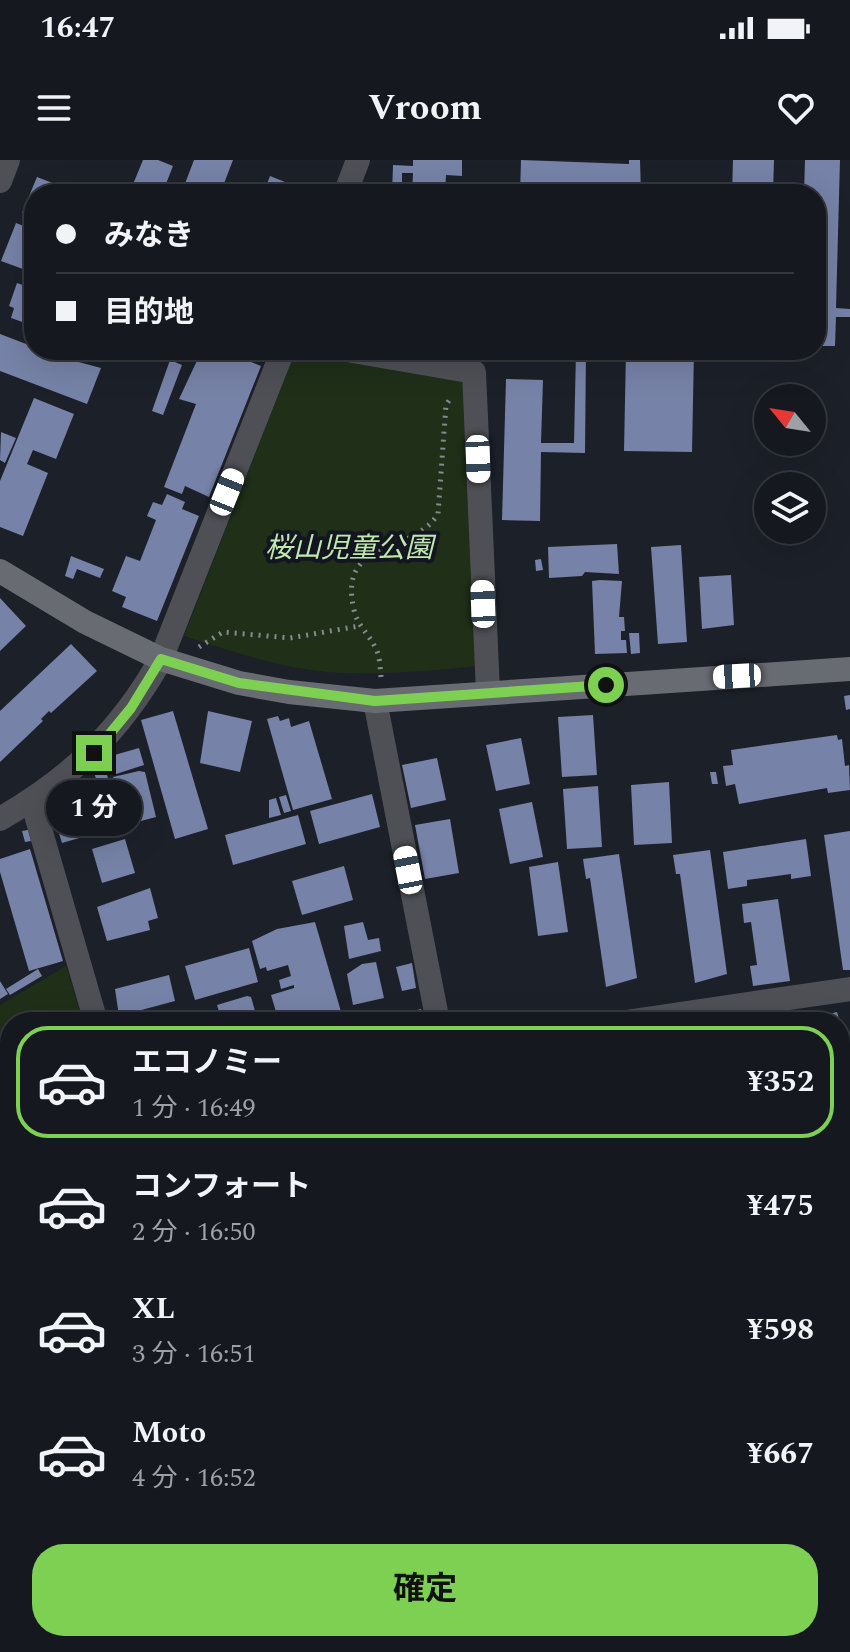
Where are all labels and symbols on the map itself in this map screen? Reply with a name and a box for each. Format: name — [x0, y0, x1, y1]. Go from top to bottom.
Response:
north arrow — [754, 384, 826, 456]
car — [465, 435, 491, 483]
car — [207, 465, 247, 519]
park label: 桜山児童公園 — [265, 527, 437, 570]
car — [470, 580, 496, 628]
car — [712, 663, 762, 689]
route start — [588, 667, 624, 703]
route end — [76, 735, 112, 771]
callout: 1 分 — [46, 781, 142, 837]
car — [392, 844, 424, 896]

